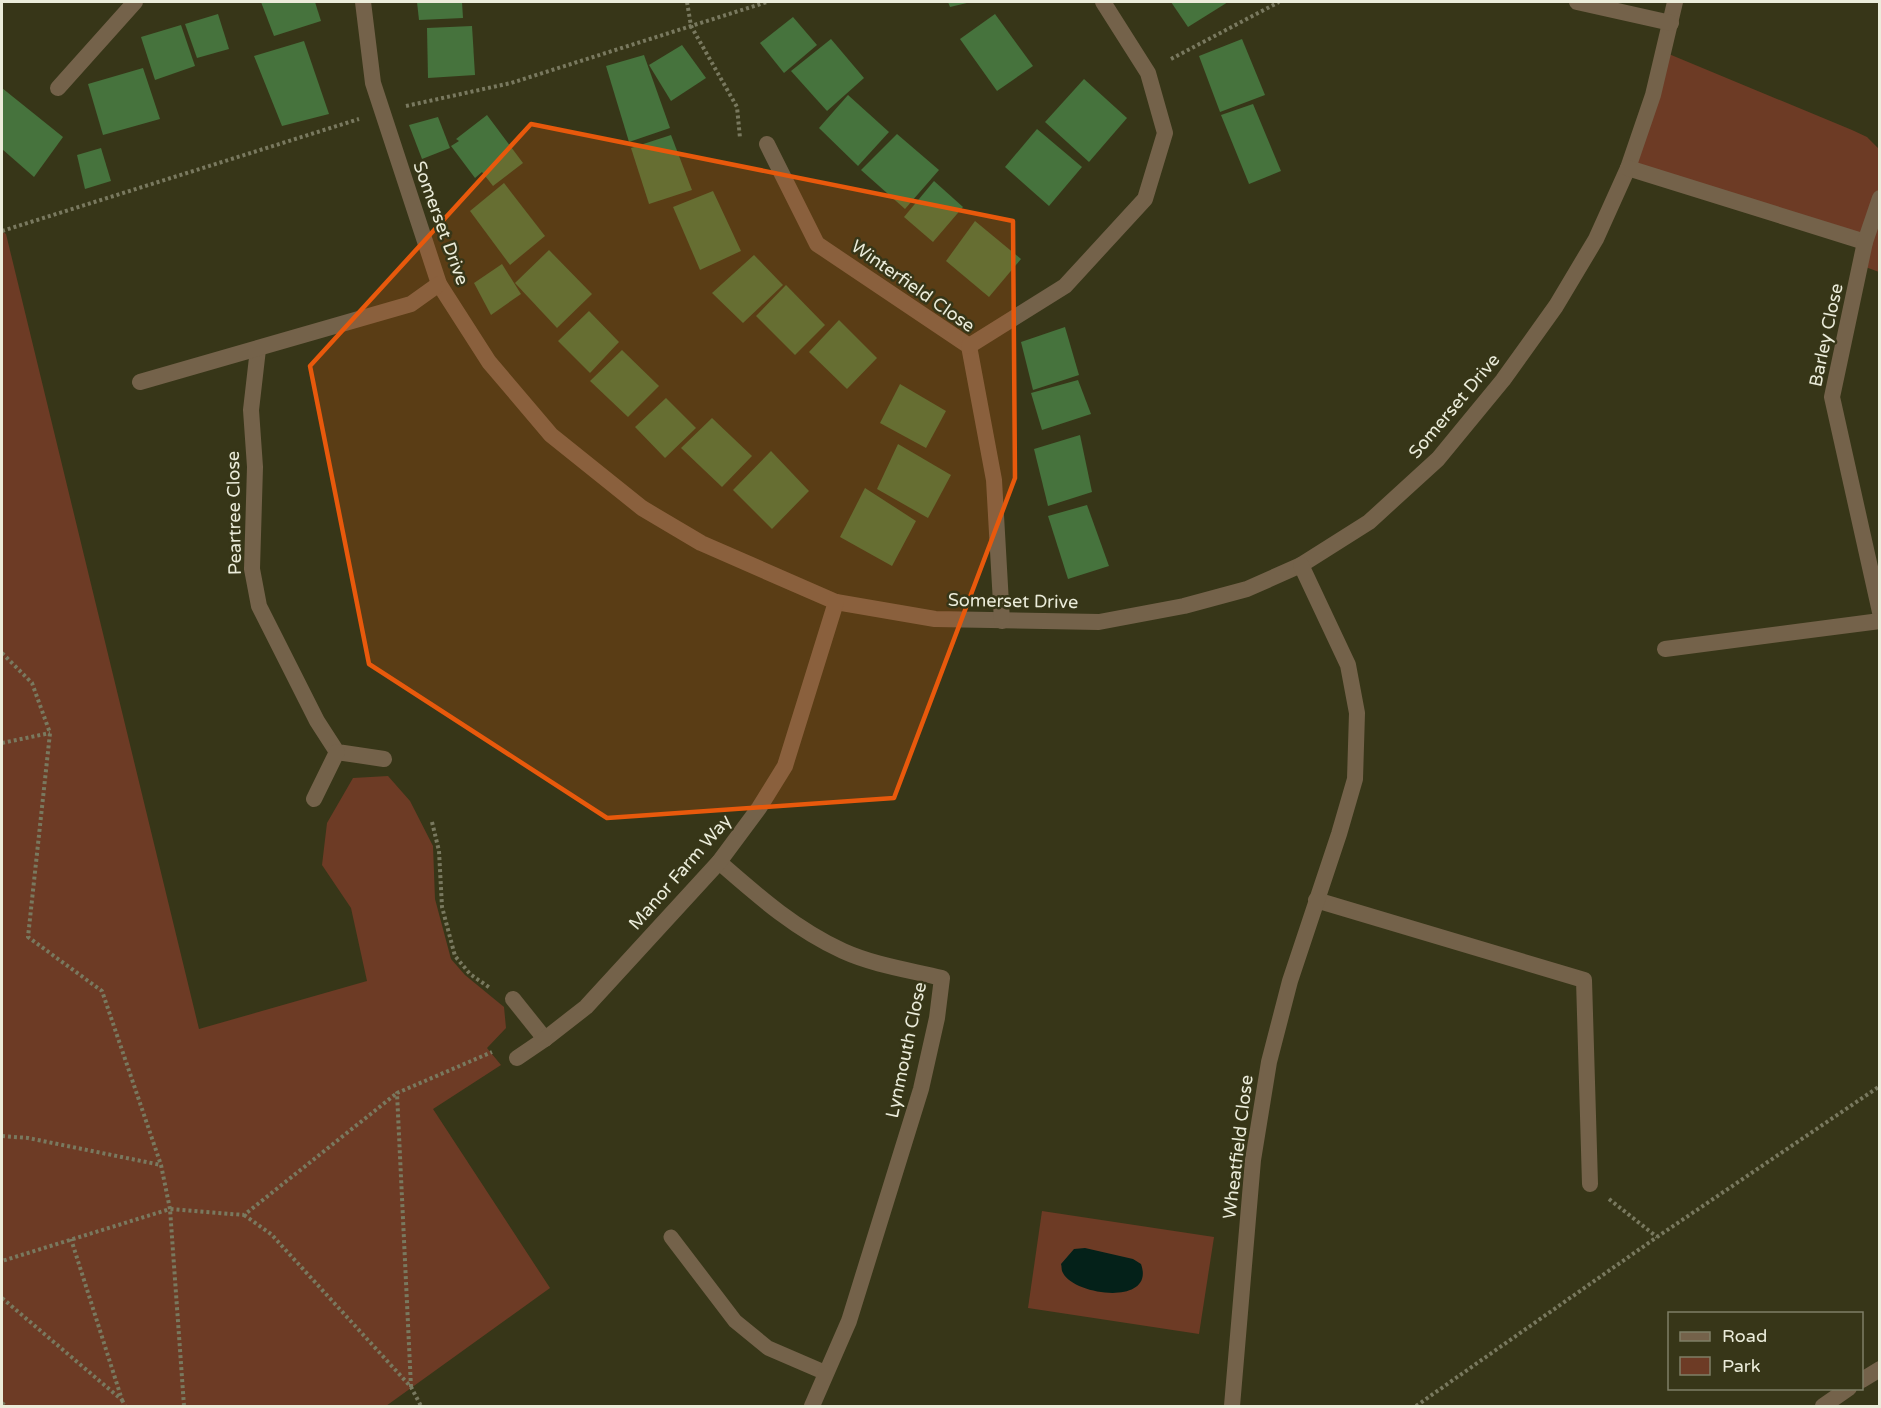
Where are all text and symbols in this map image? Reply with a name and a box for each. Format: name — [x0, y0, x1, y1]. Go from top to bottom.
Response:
street label: Somerset Drive — [408, 158, 474, 288]
street label: Winterfield Close — [847, 235, 979, 337]
street label: Barley Close — [1804, 281, 1848, 389]
street label: Somerset Drive — [1404, 349, 1504, 463]
street label: Peartree Close — [222, 451, 246, 575]
street label: Somerset Drive — [948, 589, 1078, 613]
street label: Manor Farm Way — [624, 809, 736, 934]
street label: Lynmouth Close — [881, 980, 931, 1120]
street label: Wheatfield Close — [1218, 1074, 1258, 1220]
legend — [1668, 1312, 1863, 1390]
text: Road — [1722, 1325, 1767, 1347]
text: Park — [1722, 1355, 1761, 1377]

